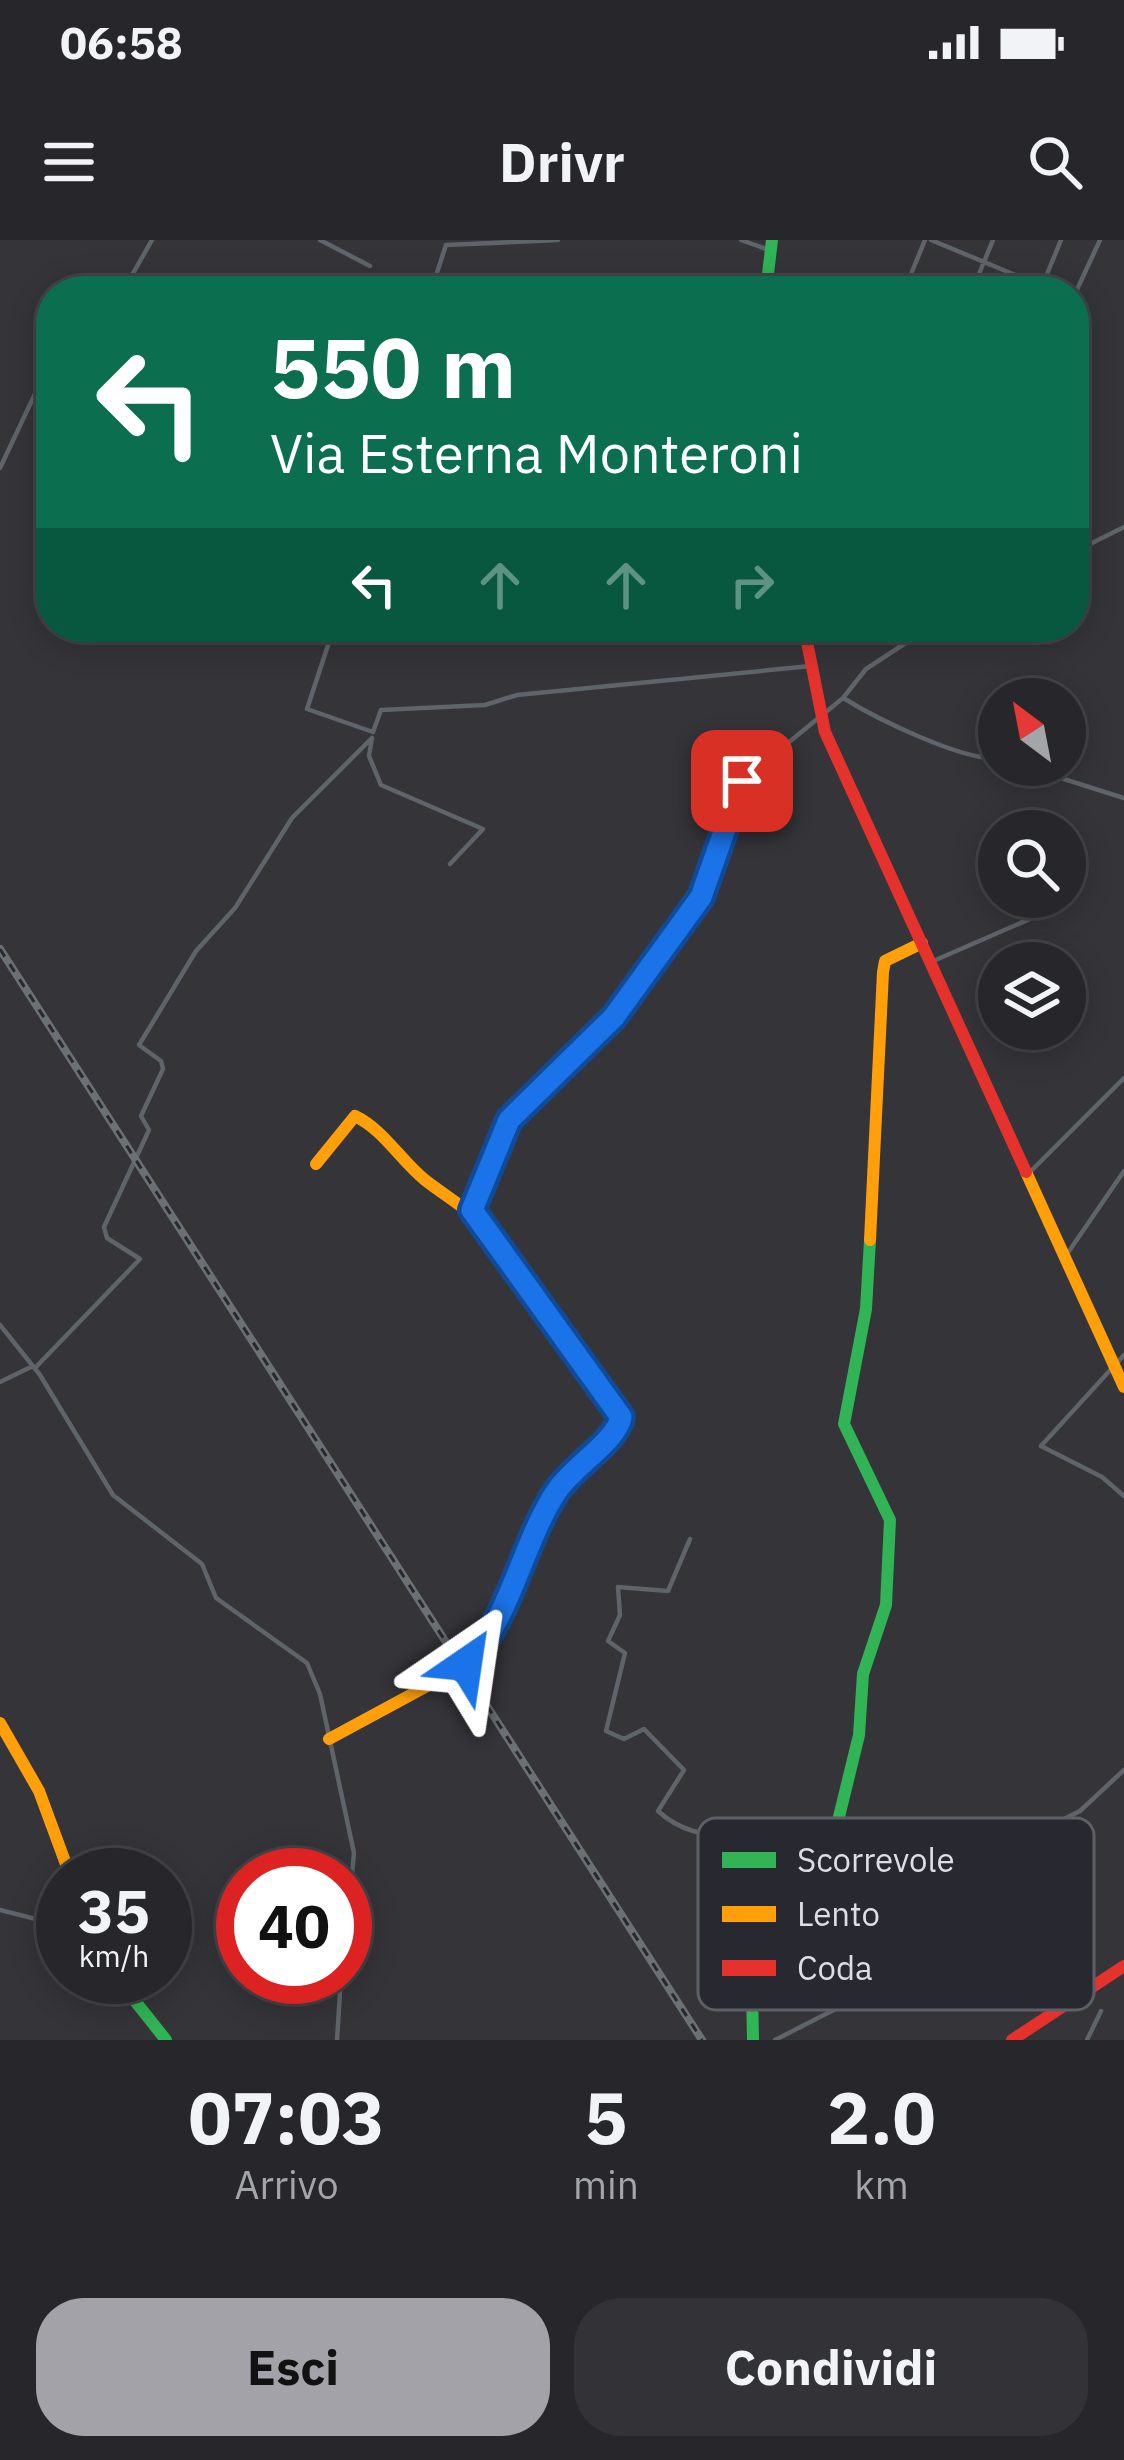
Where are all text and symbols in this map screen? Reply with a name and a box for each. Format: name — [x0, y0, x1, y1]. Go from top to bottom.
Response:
text: 06:58 — [60, 13, 183, 71]
text: Drivr — [499, 127, 625, 197]
icon: menu — [36, 129, 102, 195]
icon: search — [1022, 129, 1088, 195]
text: 550 m — [270, 312, 516, 421]
icon: left — [72, 324, 228, 480]
text: Via Esterna Monteroni — [270, 418, 803, 488]
icon: left — [341, 552, 407, 618]
icon: ahead — [467, 552, 533, 618]
icon: ahead — [593, 552, 659, 618]
icon: right — [719, 552, 785, 618]
north arrow — [978, 678, 1086, 786]
map controls — [978, 678, 1086, 1050]
pin — [691, 730, 793, 832]
icon: arrive — [709, 748, 775, 814]
button: search — [978, 810, 1086, 918]
button: layers — [978, 942, 1086, 1050]
position arrow — [403, 1601, 529, 1727]
legend — [698, 1818, 1094, 2010]
text: Scorrevole — [797, 1838, 955, 1881]
speed limit sign: 40 — [216, 1848, 372, 2004]
text: 35 — [78, 1871, 150, 1950]
text: Lento — [797, 1892, 880, 1935]
text: km/h — [79, 1936, 149, 1975]
text: Coda — [797, 1946, 873, 1989]
text: 07:03 — [188, 2070, 385, 2164]
text: 5 — [584, 2070, 628, 2164]
text: 2.0 — [827, 2070, 936, 2164]
text: Arrivo — [234, 2159, 339, 2210]
text: min — [573, 2159, 639, 2210]
text: km — [854, 2159, 909, 2210]
button: Esci — [36, 2298, 550, 2436]
button: Condividi — [574, 2298, 1088, 2436]

